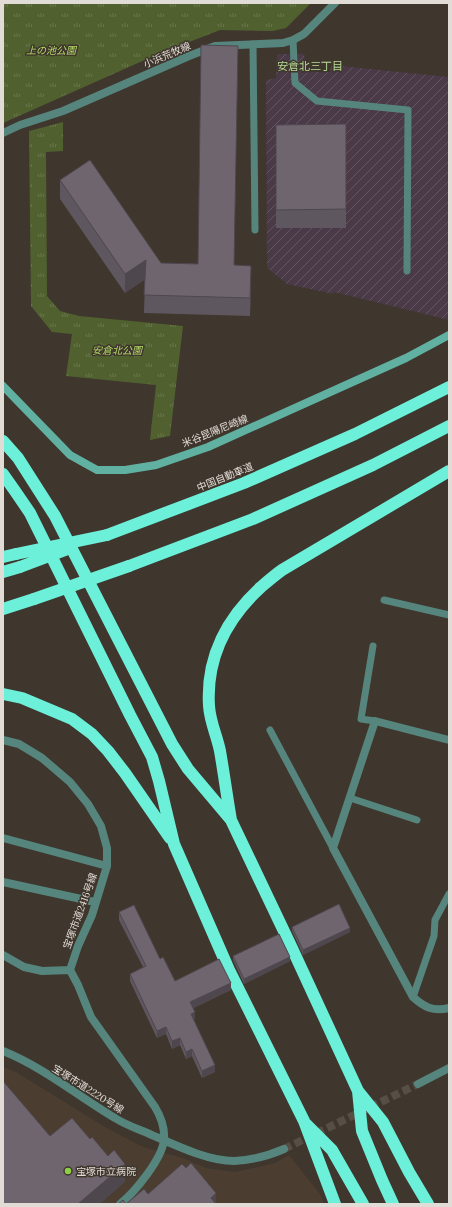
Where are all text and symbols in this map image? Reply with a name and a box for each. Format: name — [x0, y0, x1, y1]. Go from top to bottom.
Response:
street label: 小浜荒牧線 — [141, 39, 193, 71]
park label: 上の池公園 — [26, 44, 78, 57]
district label: 安倉北三丁目 — [277, 59, 343, 73]
park label: 安倉北公園 — [92, 344, 144, 357]
street label: 米谷昆陽尼崎線 — [180, 412, 250, 450]
street label: 中国自動車道 — [195, 460, 255, 494]
street label: 宝塚市道2416号線 — [60, 871, 100, 951]
street label: 宝塚市道2220号線 — [50, 1062, 126, 1116]
place label: 宝塚市立病院 — [76, 1165, 136, 1178]
marker: 宝塚市立病院 — [63, 1166, 73, 1176]

